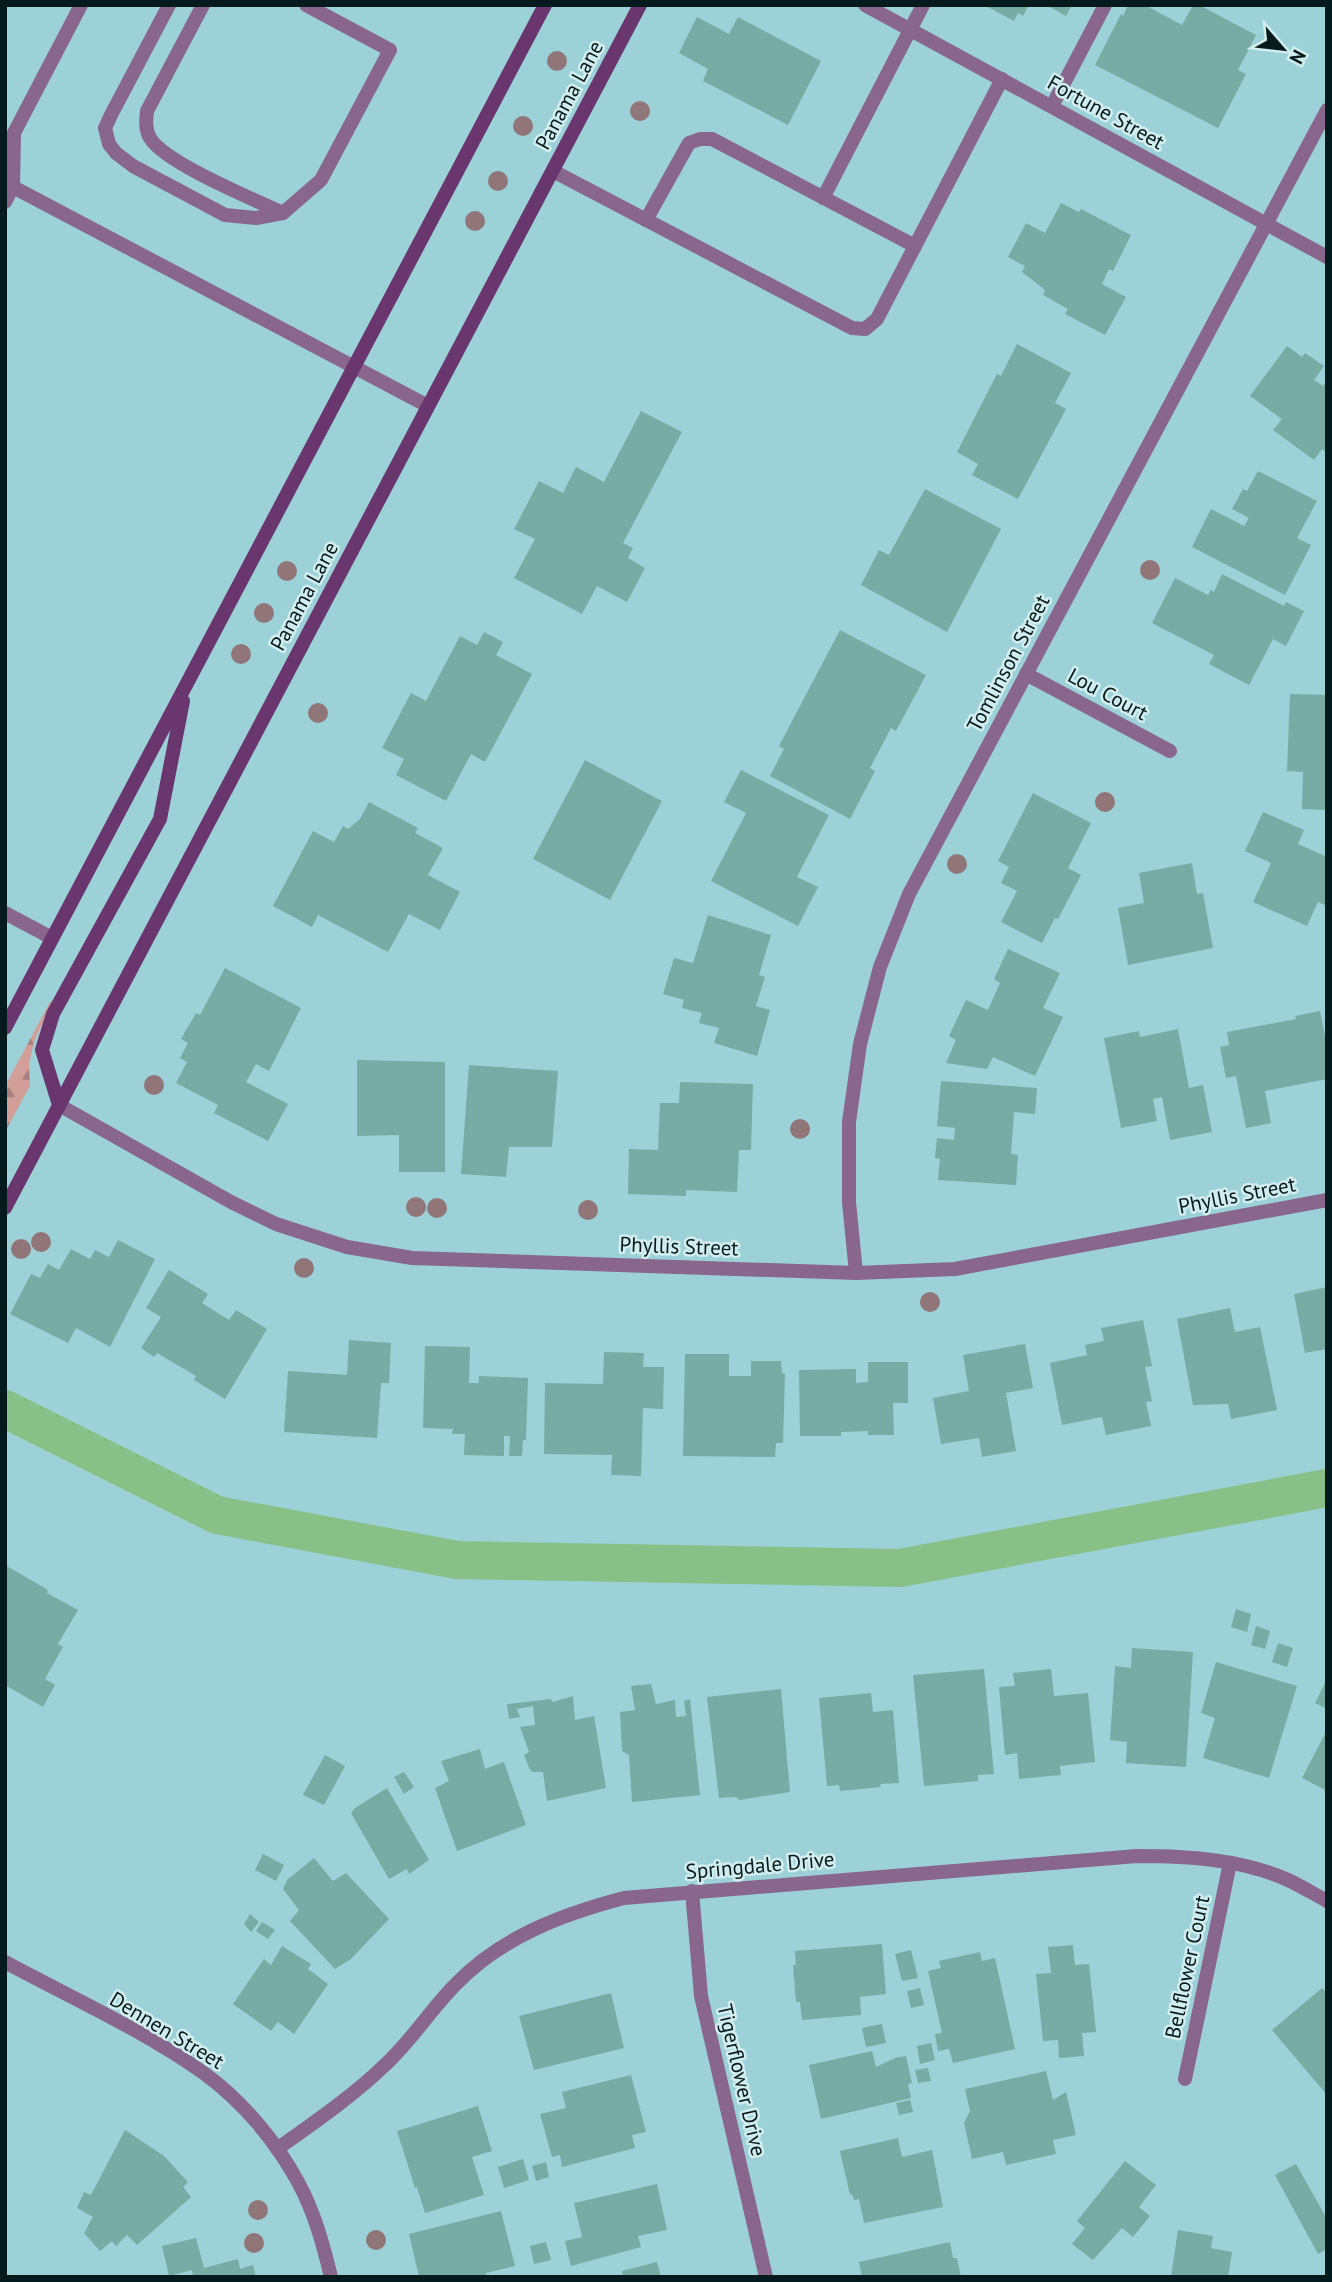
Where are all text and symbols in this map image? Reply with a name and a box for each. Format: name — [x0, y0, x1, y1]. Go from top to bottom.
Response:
north arrow — [1248, 14, 1318, 84]
street label: Panama Lane — [529, 36, 609, 154]
text: N — [1284, 46, 1312, 68]
street label: Fortune Street — [1043, 69, 1169, 155]
street label: Panama Lane — [264, 537, 344, 655]
street label: Tomlinson Street — [961, 590, 1055, 736]
street label: Lou Court — [1063, 662, 1153, 726]
street label: Phyllis Street — [1176, 1170, 1298, 1220]
street label: Phyllis Street — [619, 1230, 739, 1262]
street label: Springdale Drive — [684, 1845, 836, 1885]
street label: Bellflower Court — [1159, 1893, 1215, 2041]
street label: Dennen Street — [105, 1985, 229, 2075]
street label: Tigerflower Drive — [711, 2001, 773, 2159]

